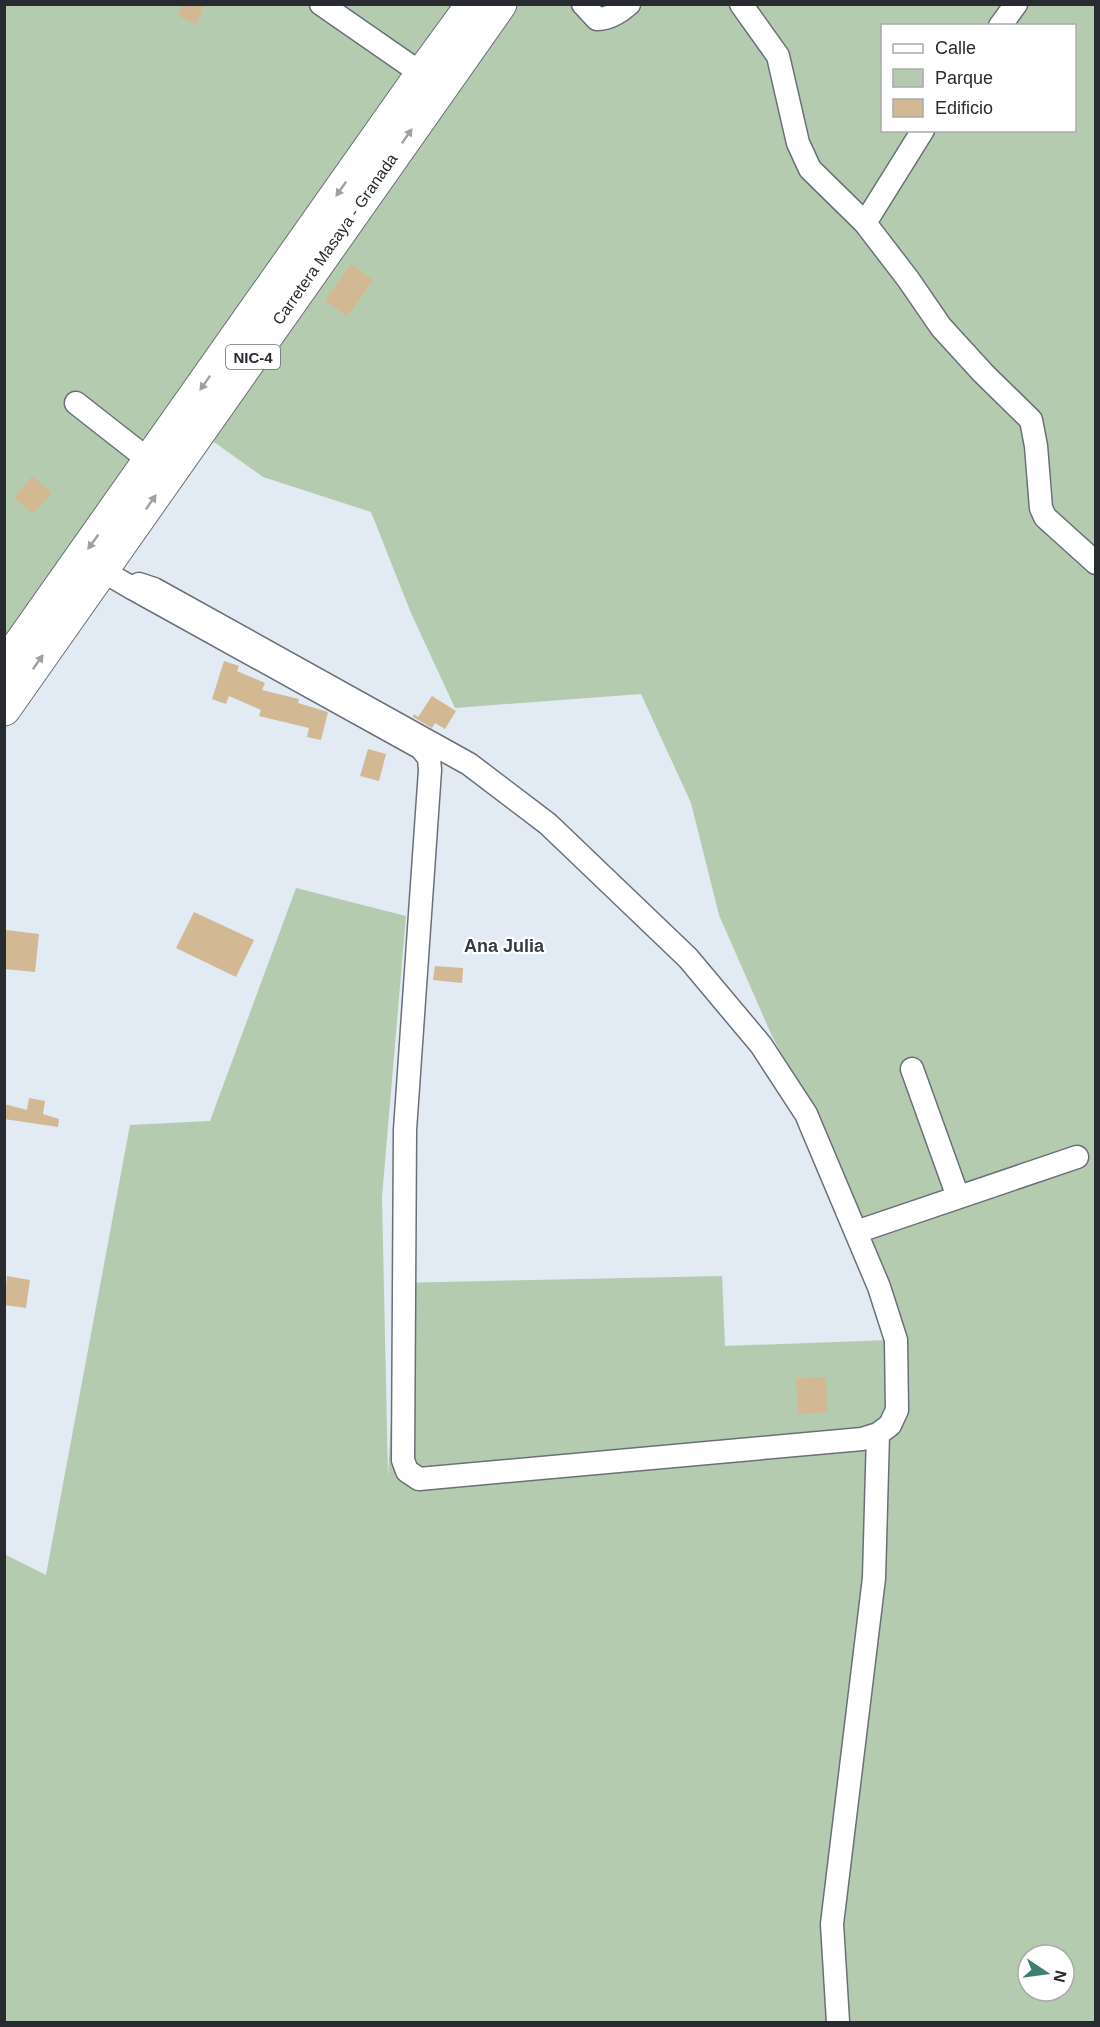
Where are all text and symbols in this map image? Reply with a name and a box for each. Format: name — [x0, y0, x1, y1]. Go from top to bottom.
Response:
legend — [881, 24, 1076, 132]
text: Calle — [935, 38, 976, 58]
text: Parque — [935, 68, 993, 88]
text: Edificio — [935, 98, 993, 118]
one-way arrow — [401, 129, 413, 145]
street label: Carretera Masaya - Granada — [269, 150, 401, 328]
one-way arrow — [336, 181, 347, 197]
road number: NIC-4 — [226, 345, 280, 369]
one-way arrow — [200, 375, 211, 391]
one-way arrow — [145, 495, 157, 511]
one-way arrow — [87, 534, 99, 550]
one-way arrow — [32, 654, 44, 670]
district label: Ana Julia — [464, 936, 545, 956]
north arrow — [1016, 1943, 1076, 2003]
text: N — [1051, 1969, 1070, 1984]

